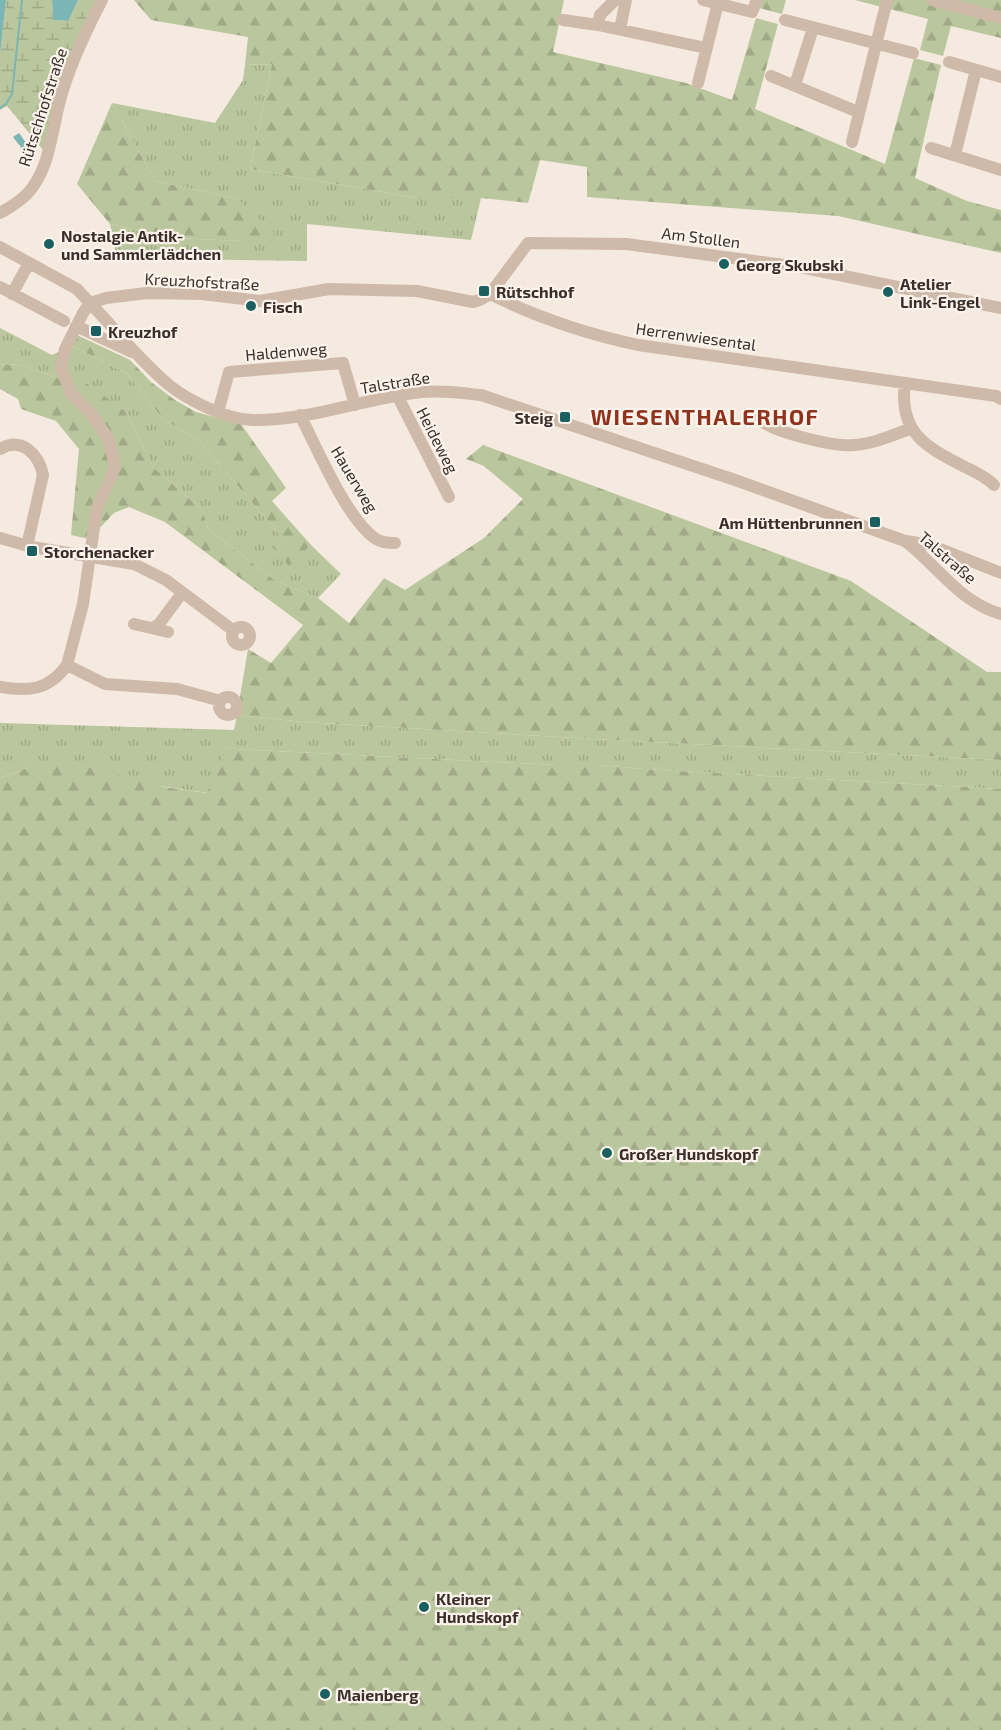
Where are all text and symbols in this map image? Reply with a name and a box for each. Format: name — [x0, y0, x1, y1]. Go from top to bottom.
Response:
street label: Rütschhofstraße — [14, 45, 70, 169]
street label: Am Stollen — [661, 223, 741, 251]
place label: Nostalgie Antik- und Sammlerlädchen — [61, 226, 221, 263]
marker: Nostalgie Antik- und Sammlerlädchen — [42, 237, 56, 251]
place label: Georg Skubski — [736, 255, 844, 274]
marker: Georg Skubski — [717, 257, 731, 271]
street label: Kreuzhofstraße — [144, 269, 260, 293]
place label: Atelier Link-Engel — [900, 274, 981, 311]
place label: Rütschhof — [496, 282, 575, 301]
marker: Rütschhof — [477, 284, 491, 298]
marker: Atelier Link-Engel — [881, 285, 895, 299]
place label: Fisch — [263, 297, 303, 316]
marker: Fisch — [244, 299, 258, 313]
street label: Herrenwiesental — [635, 318, 758, 354]
place label: Kreuzhof — [108, 322, 178, 341]
marker: Kreuzhof — [89, 324, 103, 338]
street label: Haldenweg — [244, 338, 328, 364]
street label: Talstraße — [359, 367, 431, 397]
district label: WIESENTHALERHOF — [591, 403, 819, 429]
street label: Heideweg — [413, 404, 463, 476]
place label: Steig — [514, 408, 554, 427]
marker: Steig — [558, 410, 572, 424]
street label: Hauerweg — [328, 442, 382, 516]
place label: Am Hüttenbrunnen — [719, 513, 863, 532]
marker: Am Hüttenbrunnen — [868, 515, 882, 529]
street label: Talstraße — [915, 527, 981, 587]
place label: Storchenacker — [44, 542, 154, 561]
marker: Storchenacker — [25, 544, 39, 558]
place label: Großer Hundskopf — [619, 1144, 759, 1163]
marker: Großer Hundskopf — [600, 1146, 614, 1160]
place label: Kleiner Hundskopf — [436, 1589, 519, 1626]
marker: Kleiner Hundskopf — [417, 1600, 431, 1614]
place label: Maienberg — [337, 1685, 419, 1704]
marker: Maienberg — [318, 1687, 332, 1701]

